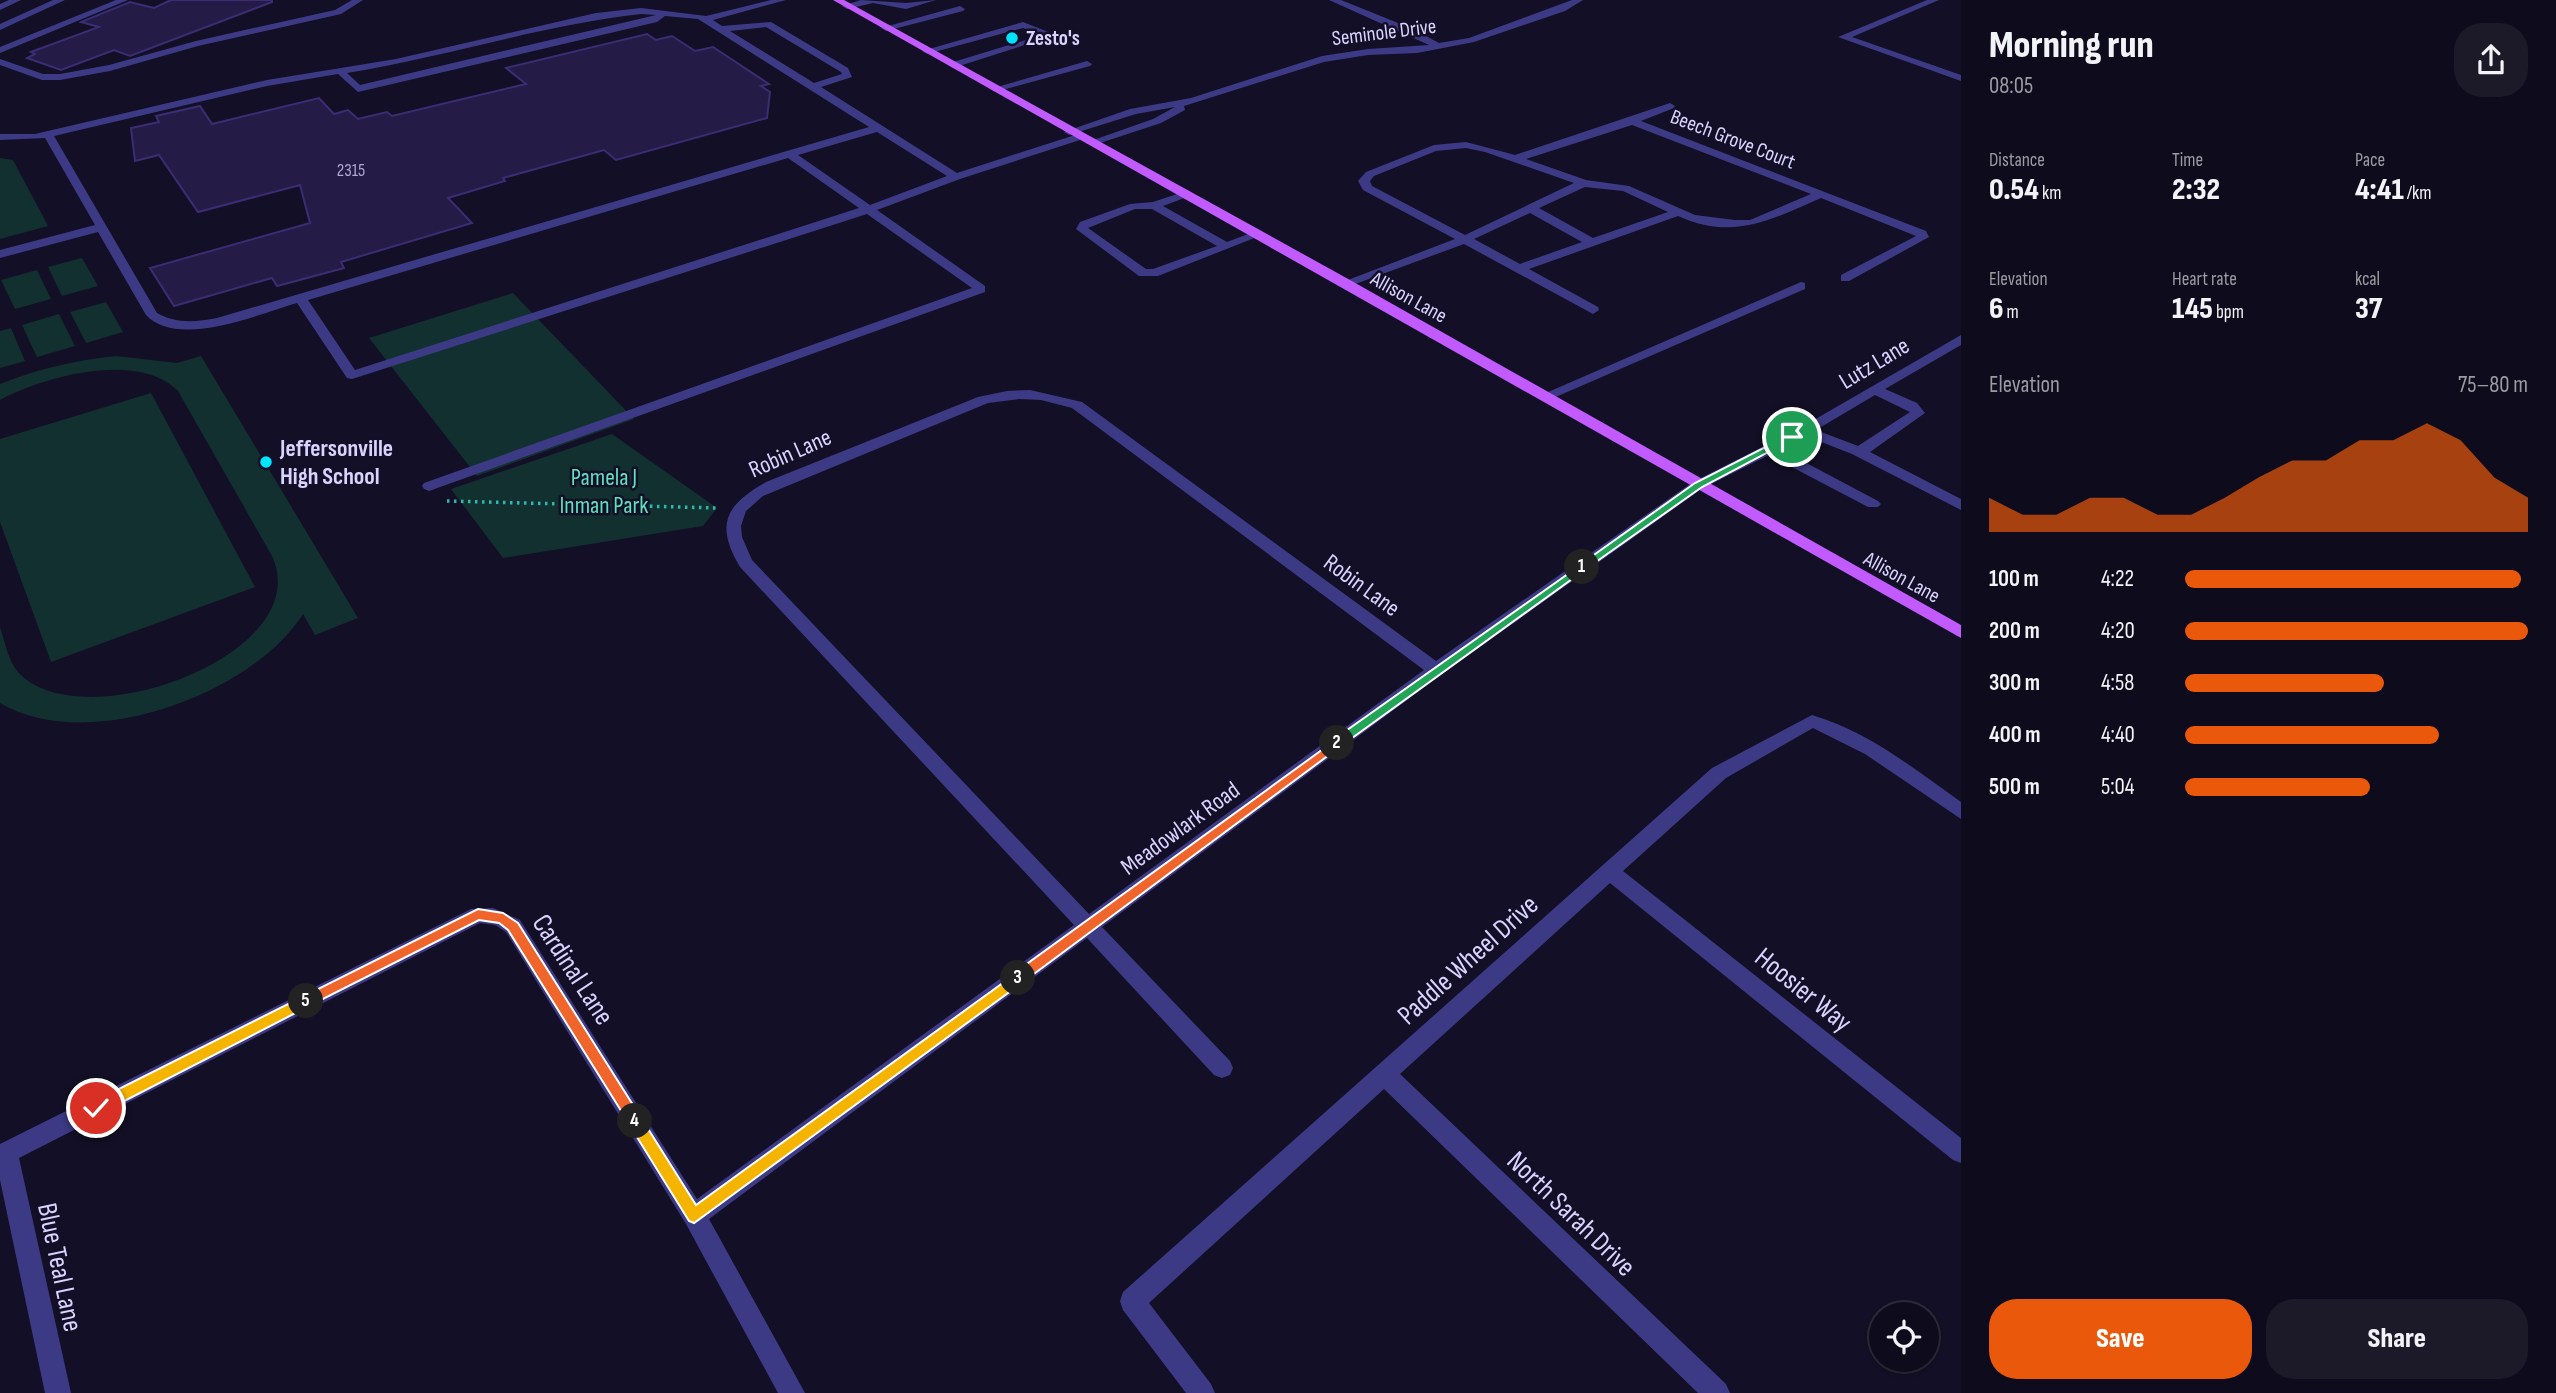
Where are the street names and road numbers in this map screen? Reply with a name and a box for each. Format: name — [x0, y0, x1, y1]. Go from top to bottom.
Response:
street label: Seminole Drive — [1330, 14, 1438, 51]
street label: Beech Grove Court — [1667, 104, 1799, 175]
street label: Allison Lane — [1365, 266, 1451, 329]
street label: Lutz Lane — [1834, 331, 1915, 396]
street label: Robin Lane — [744, 422, 836, 484]
street label: Allison Lane — [1858, 546, 1944, 609]
street label: Robin Lane — [1318, 548, 1406, 623]
street label: Meadowlark Road — [1115, 776, 1245, 881]
street label: Paddle Wheel Drive — [1391, 888, 1545, 1032]
street label: Cardinal Lane — [525, 908, 621, 1031]
street label: Hoosier Way — [1748, 941, 1858, 1039]
street label: North Sarah Drive — [1500, 1145, 1642, 1284]
street label: Blue Teal Lane — [30, 1200, 89, 1335]

